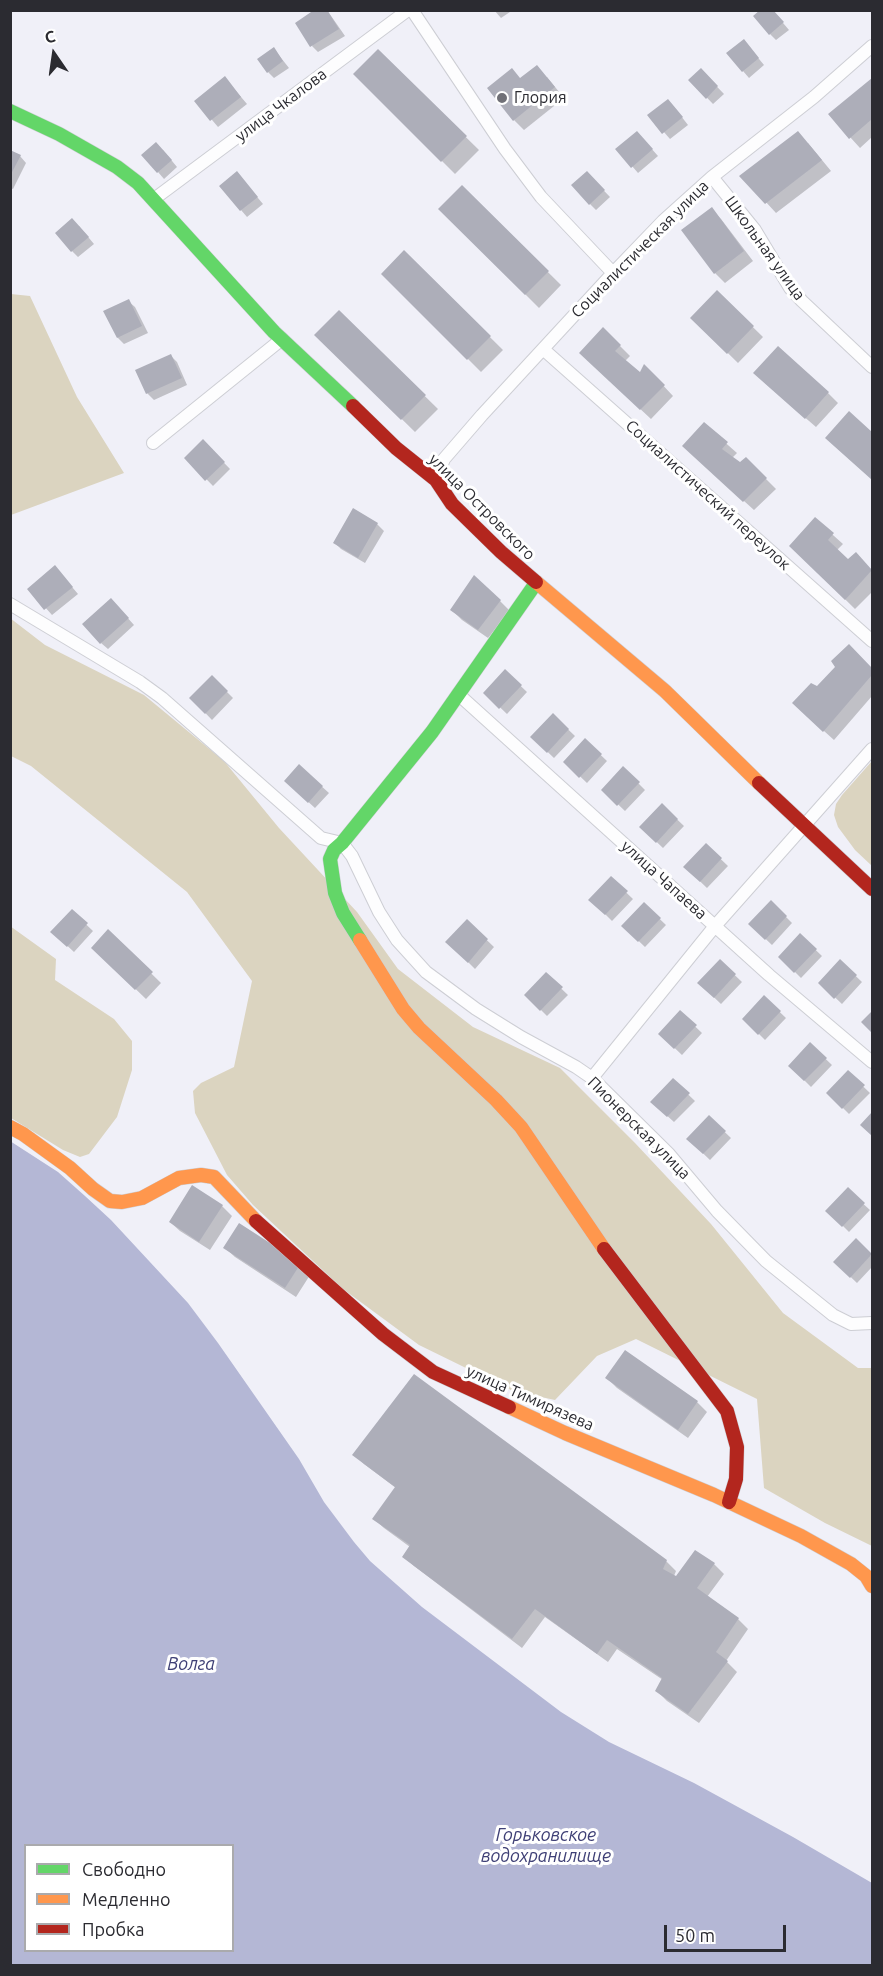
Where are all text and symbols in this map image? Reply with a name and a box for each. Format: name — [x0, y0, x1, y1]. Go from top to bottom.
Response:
north arrow — [24, 24, 84, 84]
text: С — [43, 27, 57, 46]
street label: улица Чкалова — [231, 64, 331, 146]
place label: Глория — [514, 88, 567, 108]
marker: Глория — [495, 91, 509, 105]
street label: Социалистическая улица — [567, 176, 713, 322]
street label: Школьная улица — [721, 192, 809, 304]
street label: Социалистический переулок — [622, 416, 794, 574]
street label: улица Островского — [425, 450, 539, 564]
street label: улица Чапаева — [617, 836, 711, 924]
street label: Пионерская улица — [584, 1073, 694, 1183]
street label: улица Тимирязева — [463, 1361, 597, 1435]
water label: Волга — [167, 1653, 215, 1675]
water label: Горьковское водохранилище — [481, 1824, 611, 1866]
legend — [24, 1844, 234, 1952]
text: Свободно — [82, 1859, 166, 1879]
text: Медленно — [82, 1889, 171, 1909]
scale bar — [667, 1913, 788, 1951]
text: Пробка — [82, 1919, 145, 1939]
text: 50 m — [675, 1925, 715, 1945]

